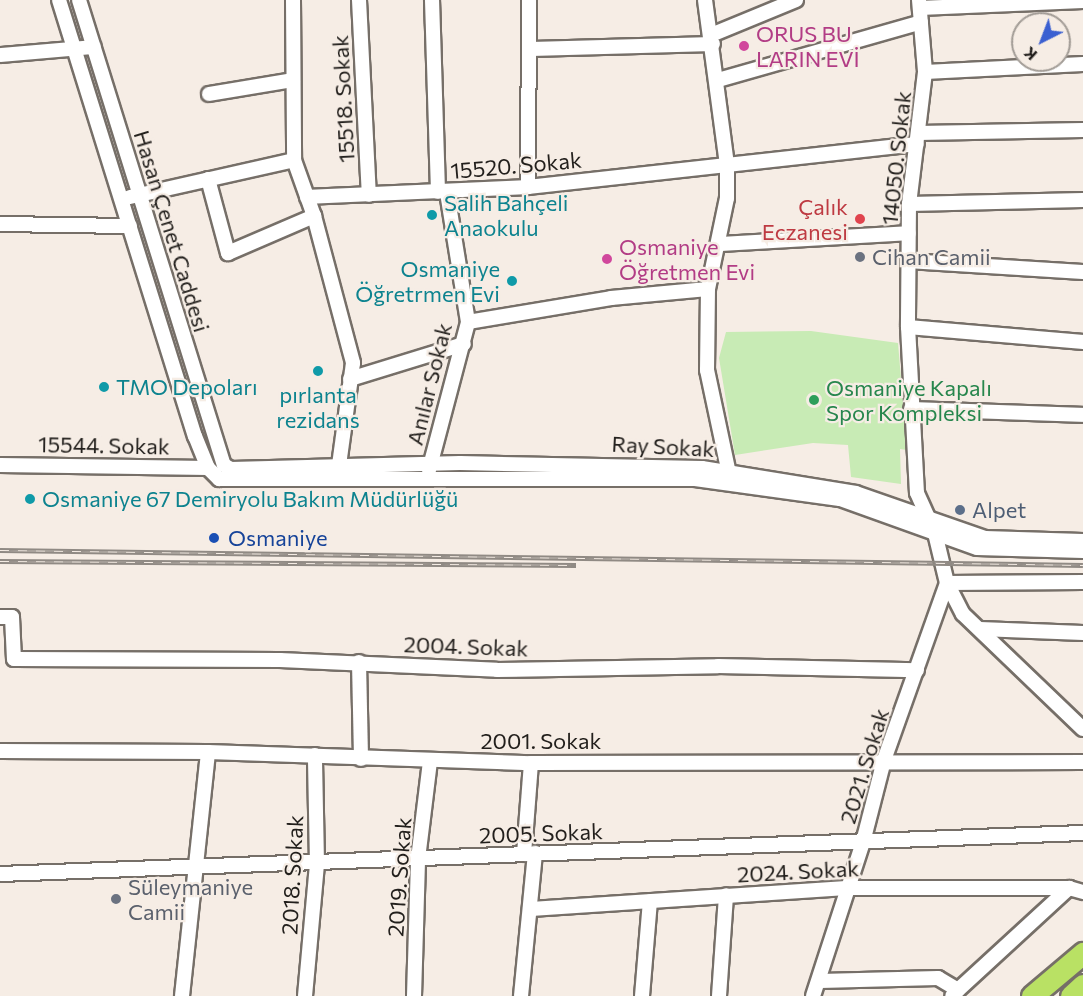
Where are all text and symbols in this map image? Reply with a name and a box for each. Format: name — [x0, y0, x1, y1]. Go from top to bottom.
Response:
north arrow — [1011, 12, 1071, 72]
place label: ORUS BU LARIN EVİ — [756, 20, 860, 72]
street label: 15518. Sokak — [326, 34, 360, 164]
marker: ORUS BU LARIN EVİ — [737, 39, 751, 53]
text: K — [1019, 43, 1040, 65]
street label: 14050. Sokak — [876, 90, 916, 226]
street label: Hasan Çenet Caddesi — [129, 127, 215, 335]
street label: 15520. Sokak — [449, 146, 583, 184]
place label: Salih Bahçeli Anaokulu — [444, 189, 569, 240]
place label: Çalık Eczanesi — [762, 193, 848, 244]
marker: Salih Bahçeli Anaokulu — [425, 208, 439, 222]
marker: Çalık Eczanesi — [853, 212, 867, 226]
place label: Osmaniye Öğretmen Evi — [619, 233, 755, 284]
place label: Cihan Camii — [872, 244, 991, 270]
marker: Cihan Camii — [853, 250, 867, 264]
marker: Osmaniye Öğretmen Evi — [600, 252, 614, 266]
place label: Osmaniye Öğretrmen Evi — [355, 255, 500, 306]
marker: Osmaniye Öğretrmen Evi — [505, 274, 519, 288]
street label: Anılar Sokak — [401, 320, 457, 448]
marker: pırlanta rezidans — [311, 364, 325, 378]
place label: TMO Depoları — [116, 374, 258, 400]
place label: Osmaniye Kapalı Spor Kompleksi — [826, 374, 992, 426]
marker: TMO Depoları — [97, 380, 111, 394]
place label: pırlanta rezidans — [276, 381, 360, 433]
marker: Osmaniye Kapalı Spor Kompleksi — [807, 393, 821, 407]
street label: Ray Sokak — [611, 430, 715, 462]
street label: 15544. Sokak — [38, 431, 170, 459]
place label: Osmaniye 67 Demiryolu Bakım Müdürlüğü — [42, 486, 458, 512]
marker: Osmaniye 67 Demiryolu Bakım Müdürlüğü — [23, 492, 37, 506]
place label: Alpet — [972, 497, 1026, 523]
marker: Alpet — [953, 503, 967, 517]
place label: Osmaniye — [228, 525, 328, 551]
marker: Osmaniye — [205, 529, 223, 547]
street label: 2004. Sokak — [403, 631, 529, 661]
street label: 2021. Sokak — [834, 705, 894, 827]
street label: 2001. Sokak — [480, 728, 602, 754]
street label: 2018. Sokak — [276, 815, 308, 935]
street label: 2019. Sokak — [382, 816, 416, 938]
street label: 2005. Sokak — [479, 818, 603, 848]
street label: 2024. Sokak — [736, 855, 860, 887]
place label: Süleymaniye Camii — [128, 873, 253, 924]
marker: Süleymaniye Camii — [109, 892, 123, 906]

